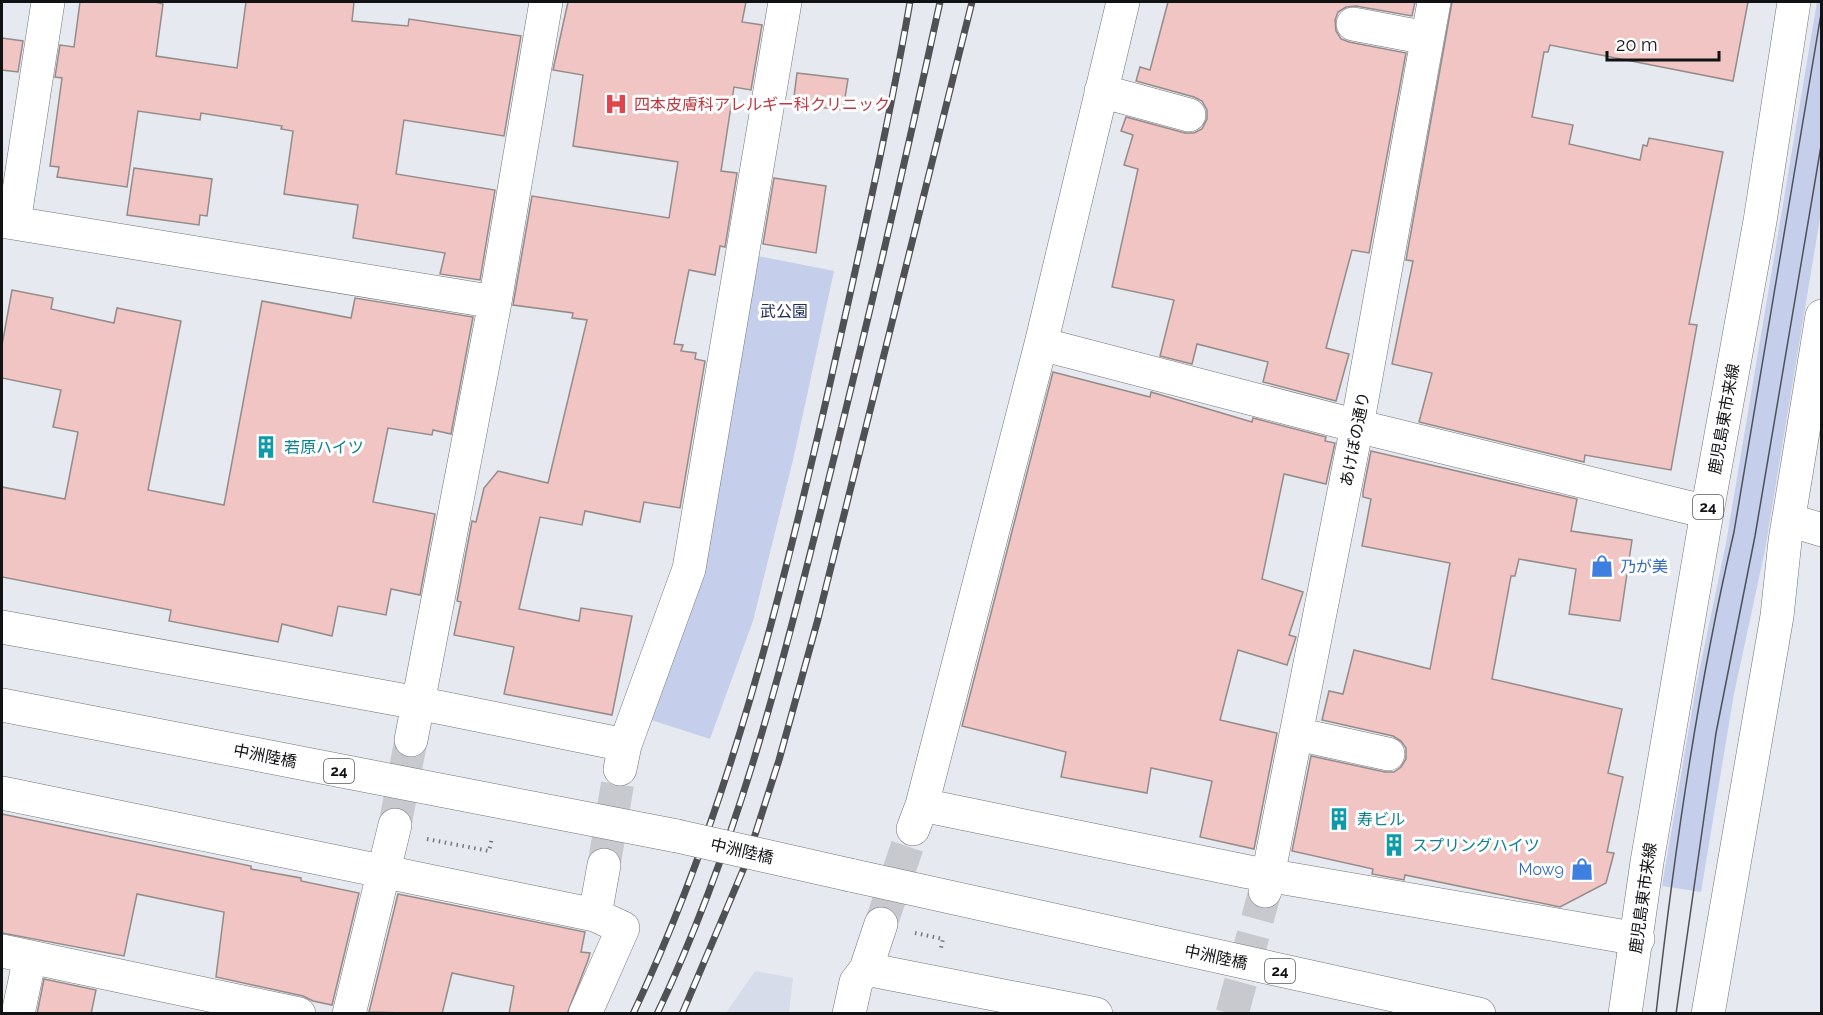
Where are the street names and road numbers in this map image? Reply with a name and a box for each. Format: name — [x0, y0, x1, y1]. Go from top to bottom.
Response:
street label: 鹿児島東市来線 — [1705, 362, 1743, 476]
street label: あけぼの通り — [1337, 390, 1373, 488]
road number: 24 — [1693, 495, 1723, 519]
street label: 中洲陸橋 — [232, 741, 298, 771]
road number: 24 — [324, 759, 354, 783]
street label: 中洲陸橋 — [709, 835, 775, 867]
street label: 鹿児島東市来線 — [1626, 841, 1660, 955]
street label: 中洲陸橋 — [1183, 941, 1249, 973]
road number: 24 — [1265, 959, 1295, 983]

